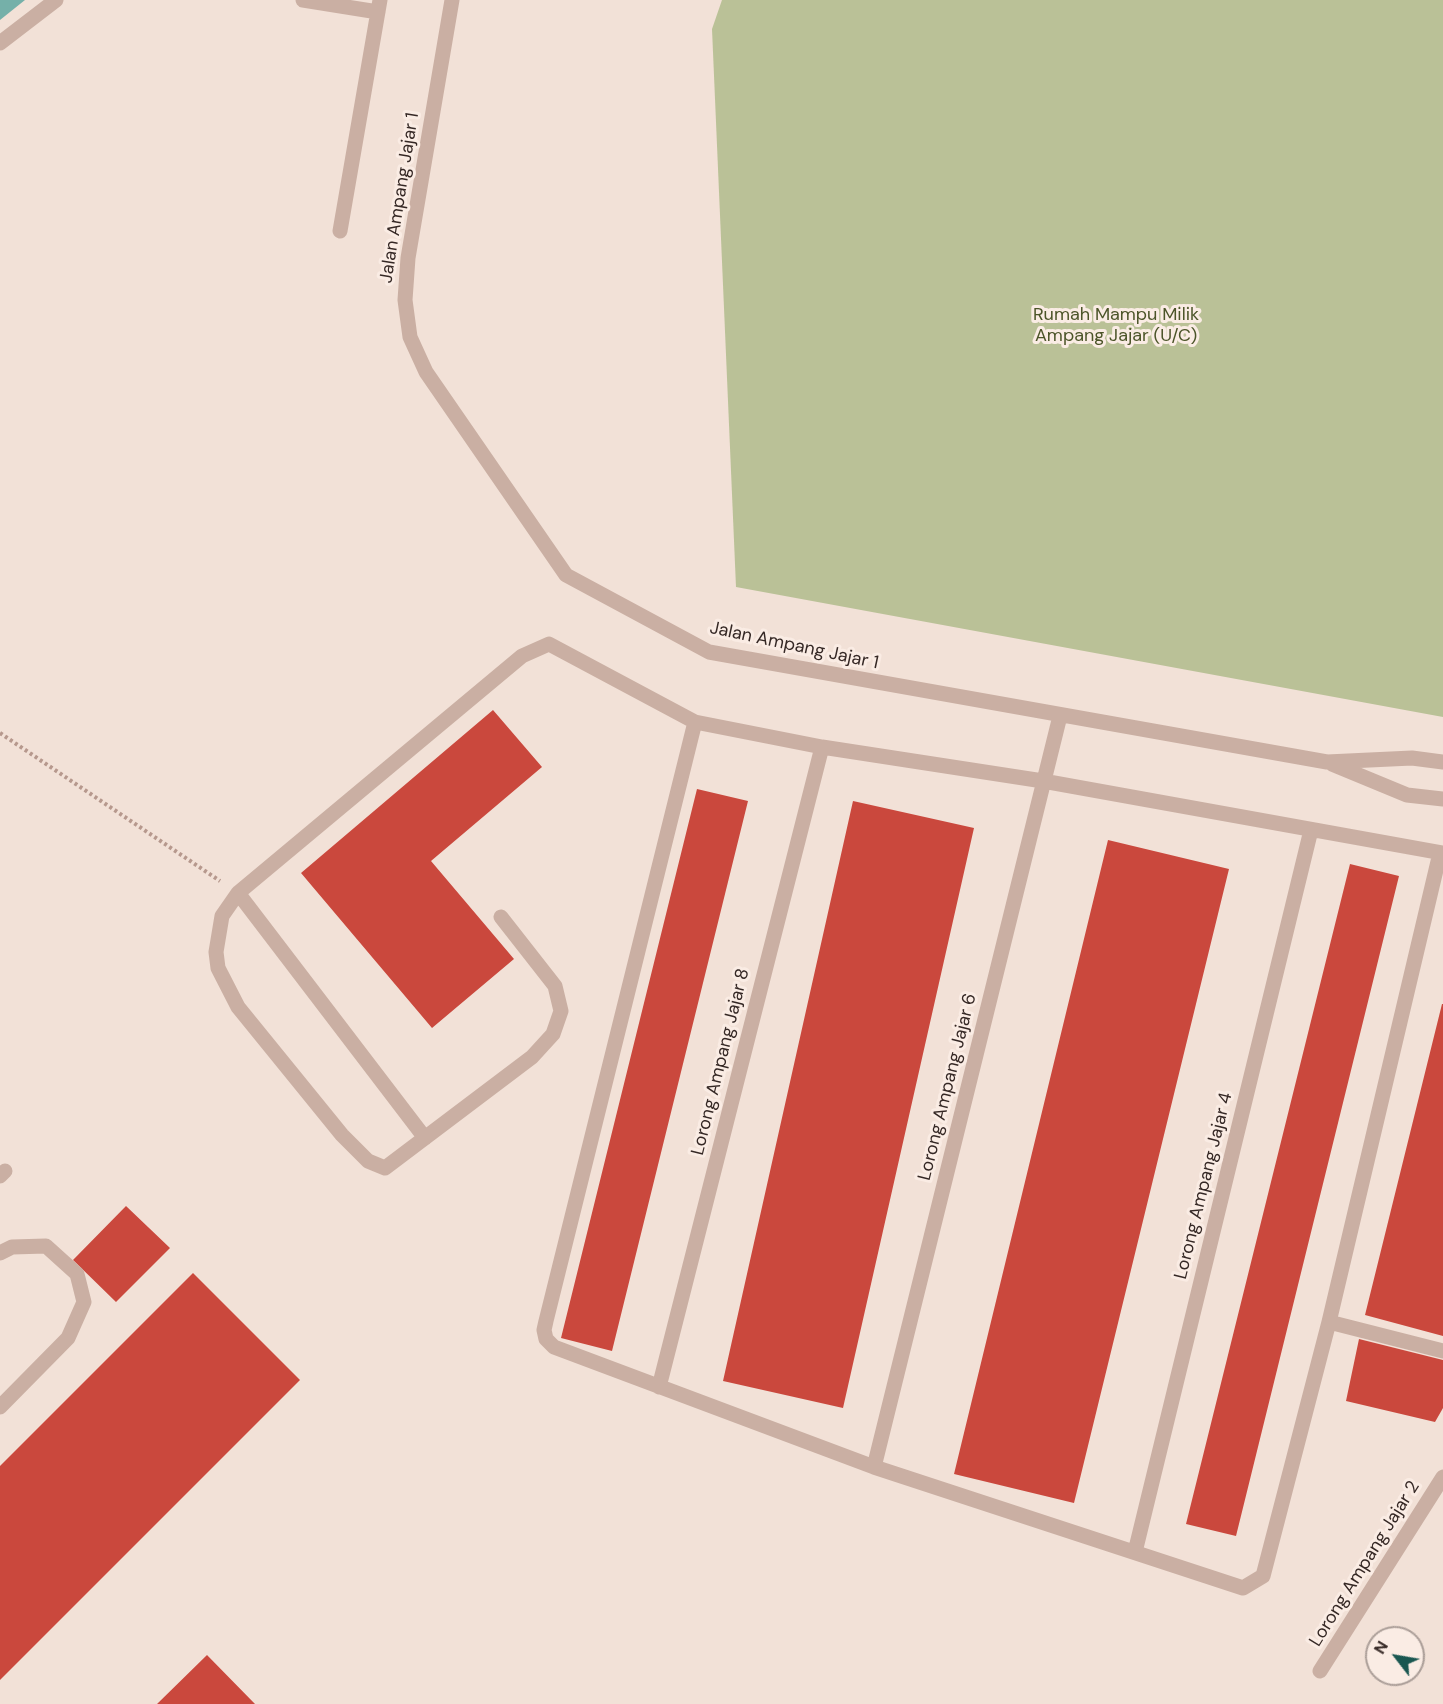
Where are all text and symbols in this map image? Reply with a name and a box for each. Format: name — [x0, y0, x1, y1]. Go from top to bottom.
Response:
street label: Jalan Ampang Jajar 1 — [376, 111, 424, 285]
park label: Rumah Mampu Milik Ampang Jajar (U/C) — [1033, 304, 1199, 346]
street label: Jalan Ampang Jajar 1 — [708, 618, 880, 674]
street label: Lorong Ampang Jajar 8 — [687, 966, 755, 1158]
street label: Lorong Ampang Jajar 6 — [914, 991, 982, 1183]
street label: Lorong Ampang Jajar 4 — [1170, 1090, 1238, 1282]
street label: Lorong Ampang Jajar 2 — [1305, 1477, 1425, 1651]
north arrow — [1365, 1626, 1425, 1686]
text: N — [1369, 1637, 1393, 1658]

